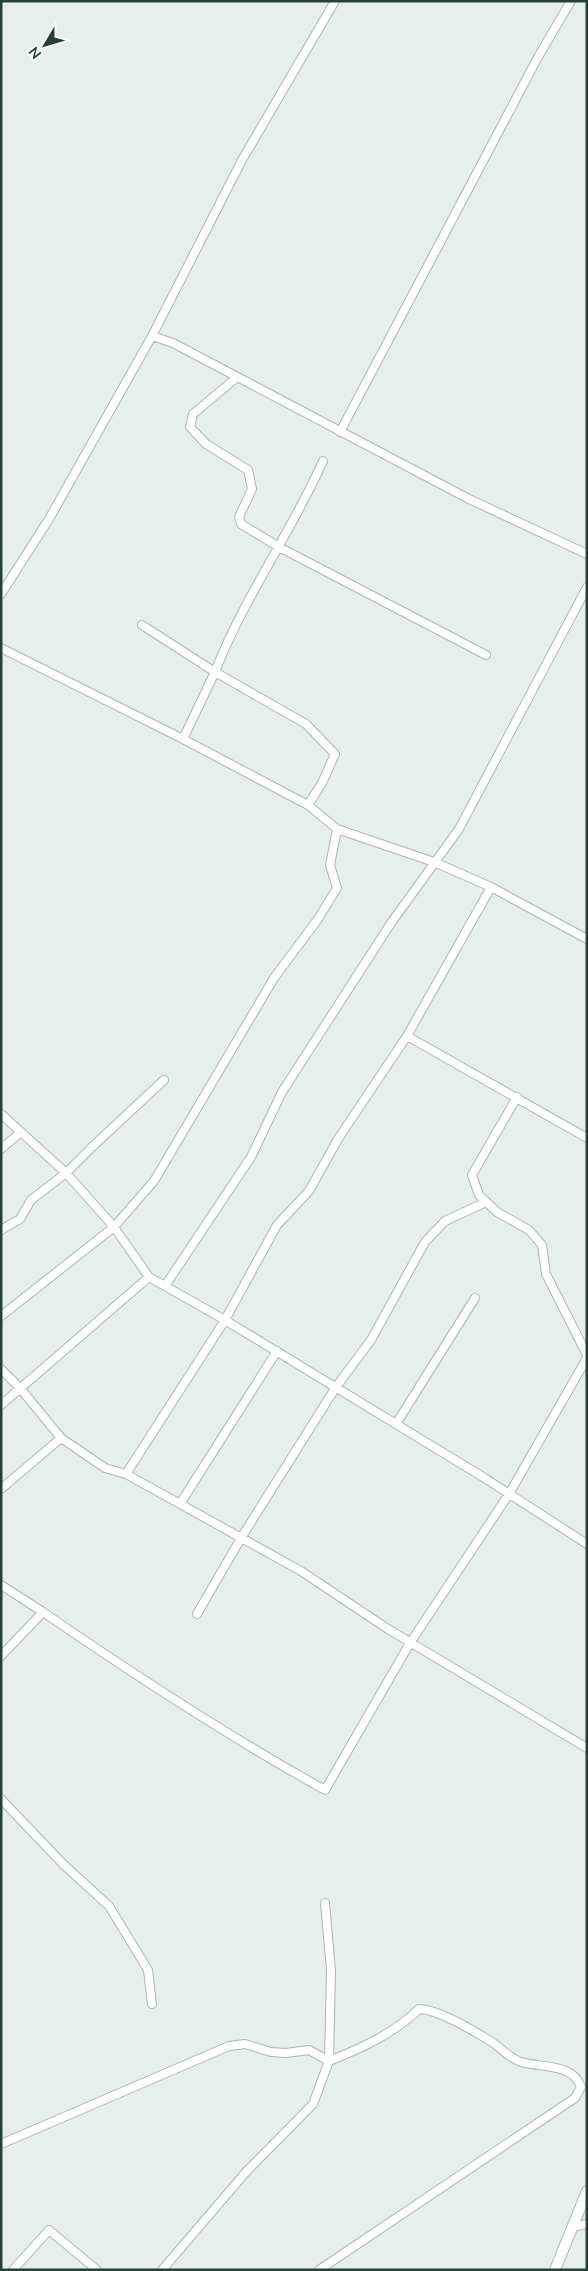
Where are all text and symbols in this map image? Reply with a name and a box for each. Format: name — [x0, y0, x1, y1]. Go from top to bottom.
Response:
north arrow — [20, 20, 70, 70]
text: N — [24, 43, 46, 63]

